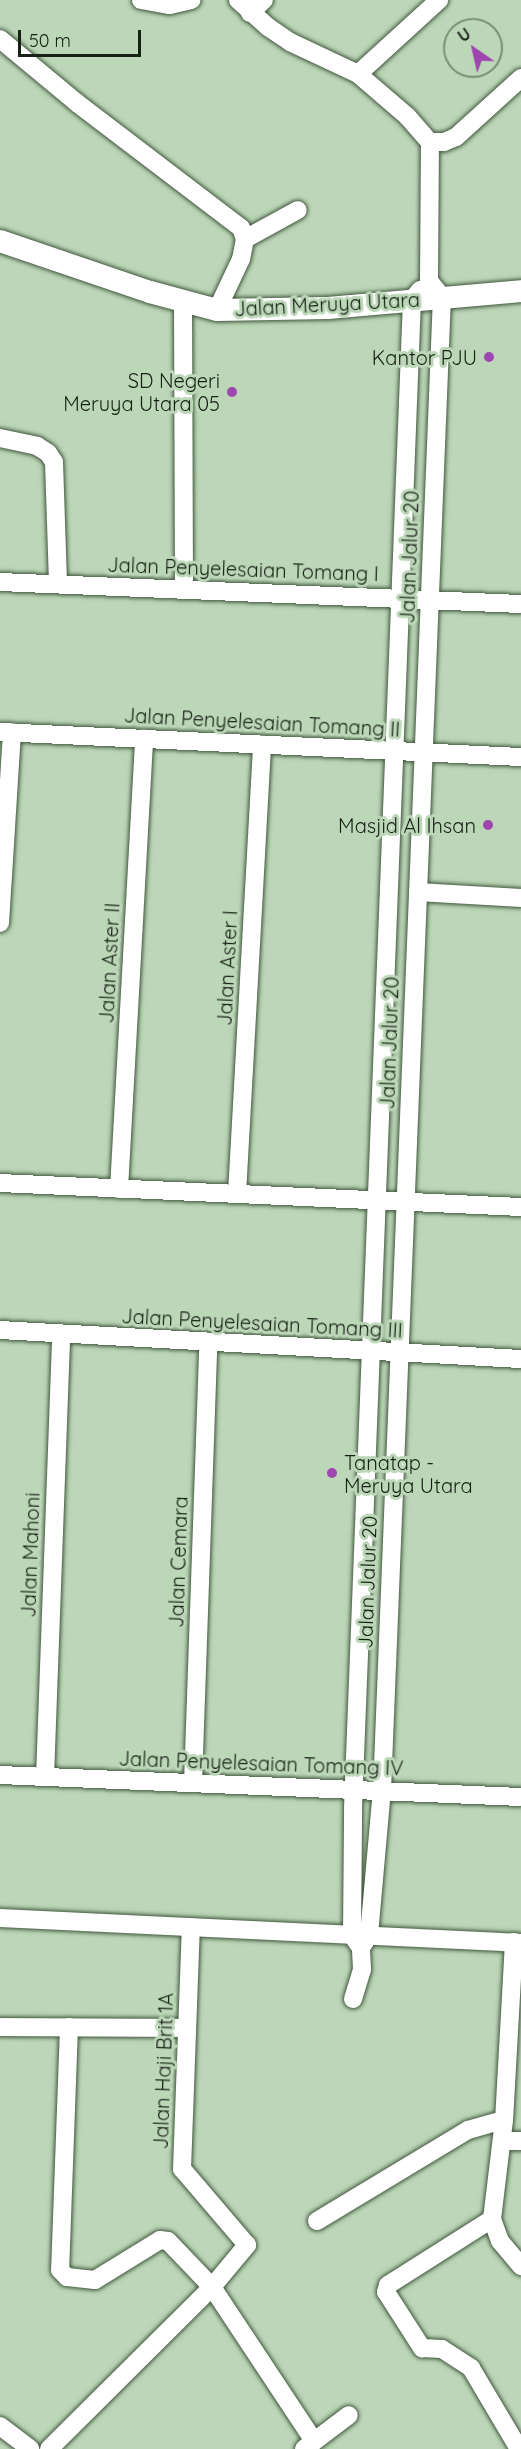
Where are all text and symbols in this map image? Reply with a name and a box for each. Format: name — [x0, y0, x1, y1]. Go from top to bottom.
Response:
scale bar — [21, 18, 144, 56]
north arrow — [443, 18, 503, 78]
text: U — [454, 23, 474, 46]
text: 50 m — [29, 29, 71, 52]
street label: Jalan Meruya Utara — [234, 287, 420, 321]
place label: Kantor PJU — [372, 345, 477, 369]
marker: Kantor PJU — [482, 350, 496, 364]
place label: SD Negeri Meruya Utara 05 — [63, 368, 220, 415]
marker: SD Negeri Meruya Utara 05 — [225, 385, 239, 399]
street label: Jalan Jalur 20 — [395, 490, 423, 624]
street label: Jalan Penyelesaian Tomang I — [107, 552, 379, 586]
street label: Jalan Penyelesaian Tomang II — [123, 703, 401, 741]
place label: Masjid Al Ihsan — [338, 813, 476, 837]
marker: Masjid Al Ihsan — [481, 818, 495, 832]
street label: Jalan Aster II — [94, 902, 124, 1024]
street label: Jalan Aster I — [212, 910, 242, 1026]
street label: Jalan Jalur 20 — [375, 976, 403, 1110]
street label: Jalan Penyelesaian Tomang III — [121, 1304, 403, 1342]
place label: Tanatap - Meruya Utara — [344, 1450, 473, 1497]
marker: Tanatap - Meruya Utara — [325, 1466, 339, 1480]
street label: Jalan Mahoni — [16, 1492, 44, 1618]
street label: Jalan Cemara — [164, 1496, 192, 1628]
street label: Jalan Jalur 20 — [353, 1515, 381, 1649]
street label: Jalan Penyelesaian Tomang IV — [118, 1746, 404, 1780]
street label: Jalan Haji Brit 1A — [148, 1992, 178, 2150]

